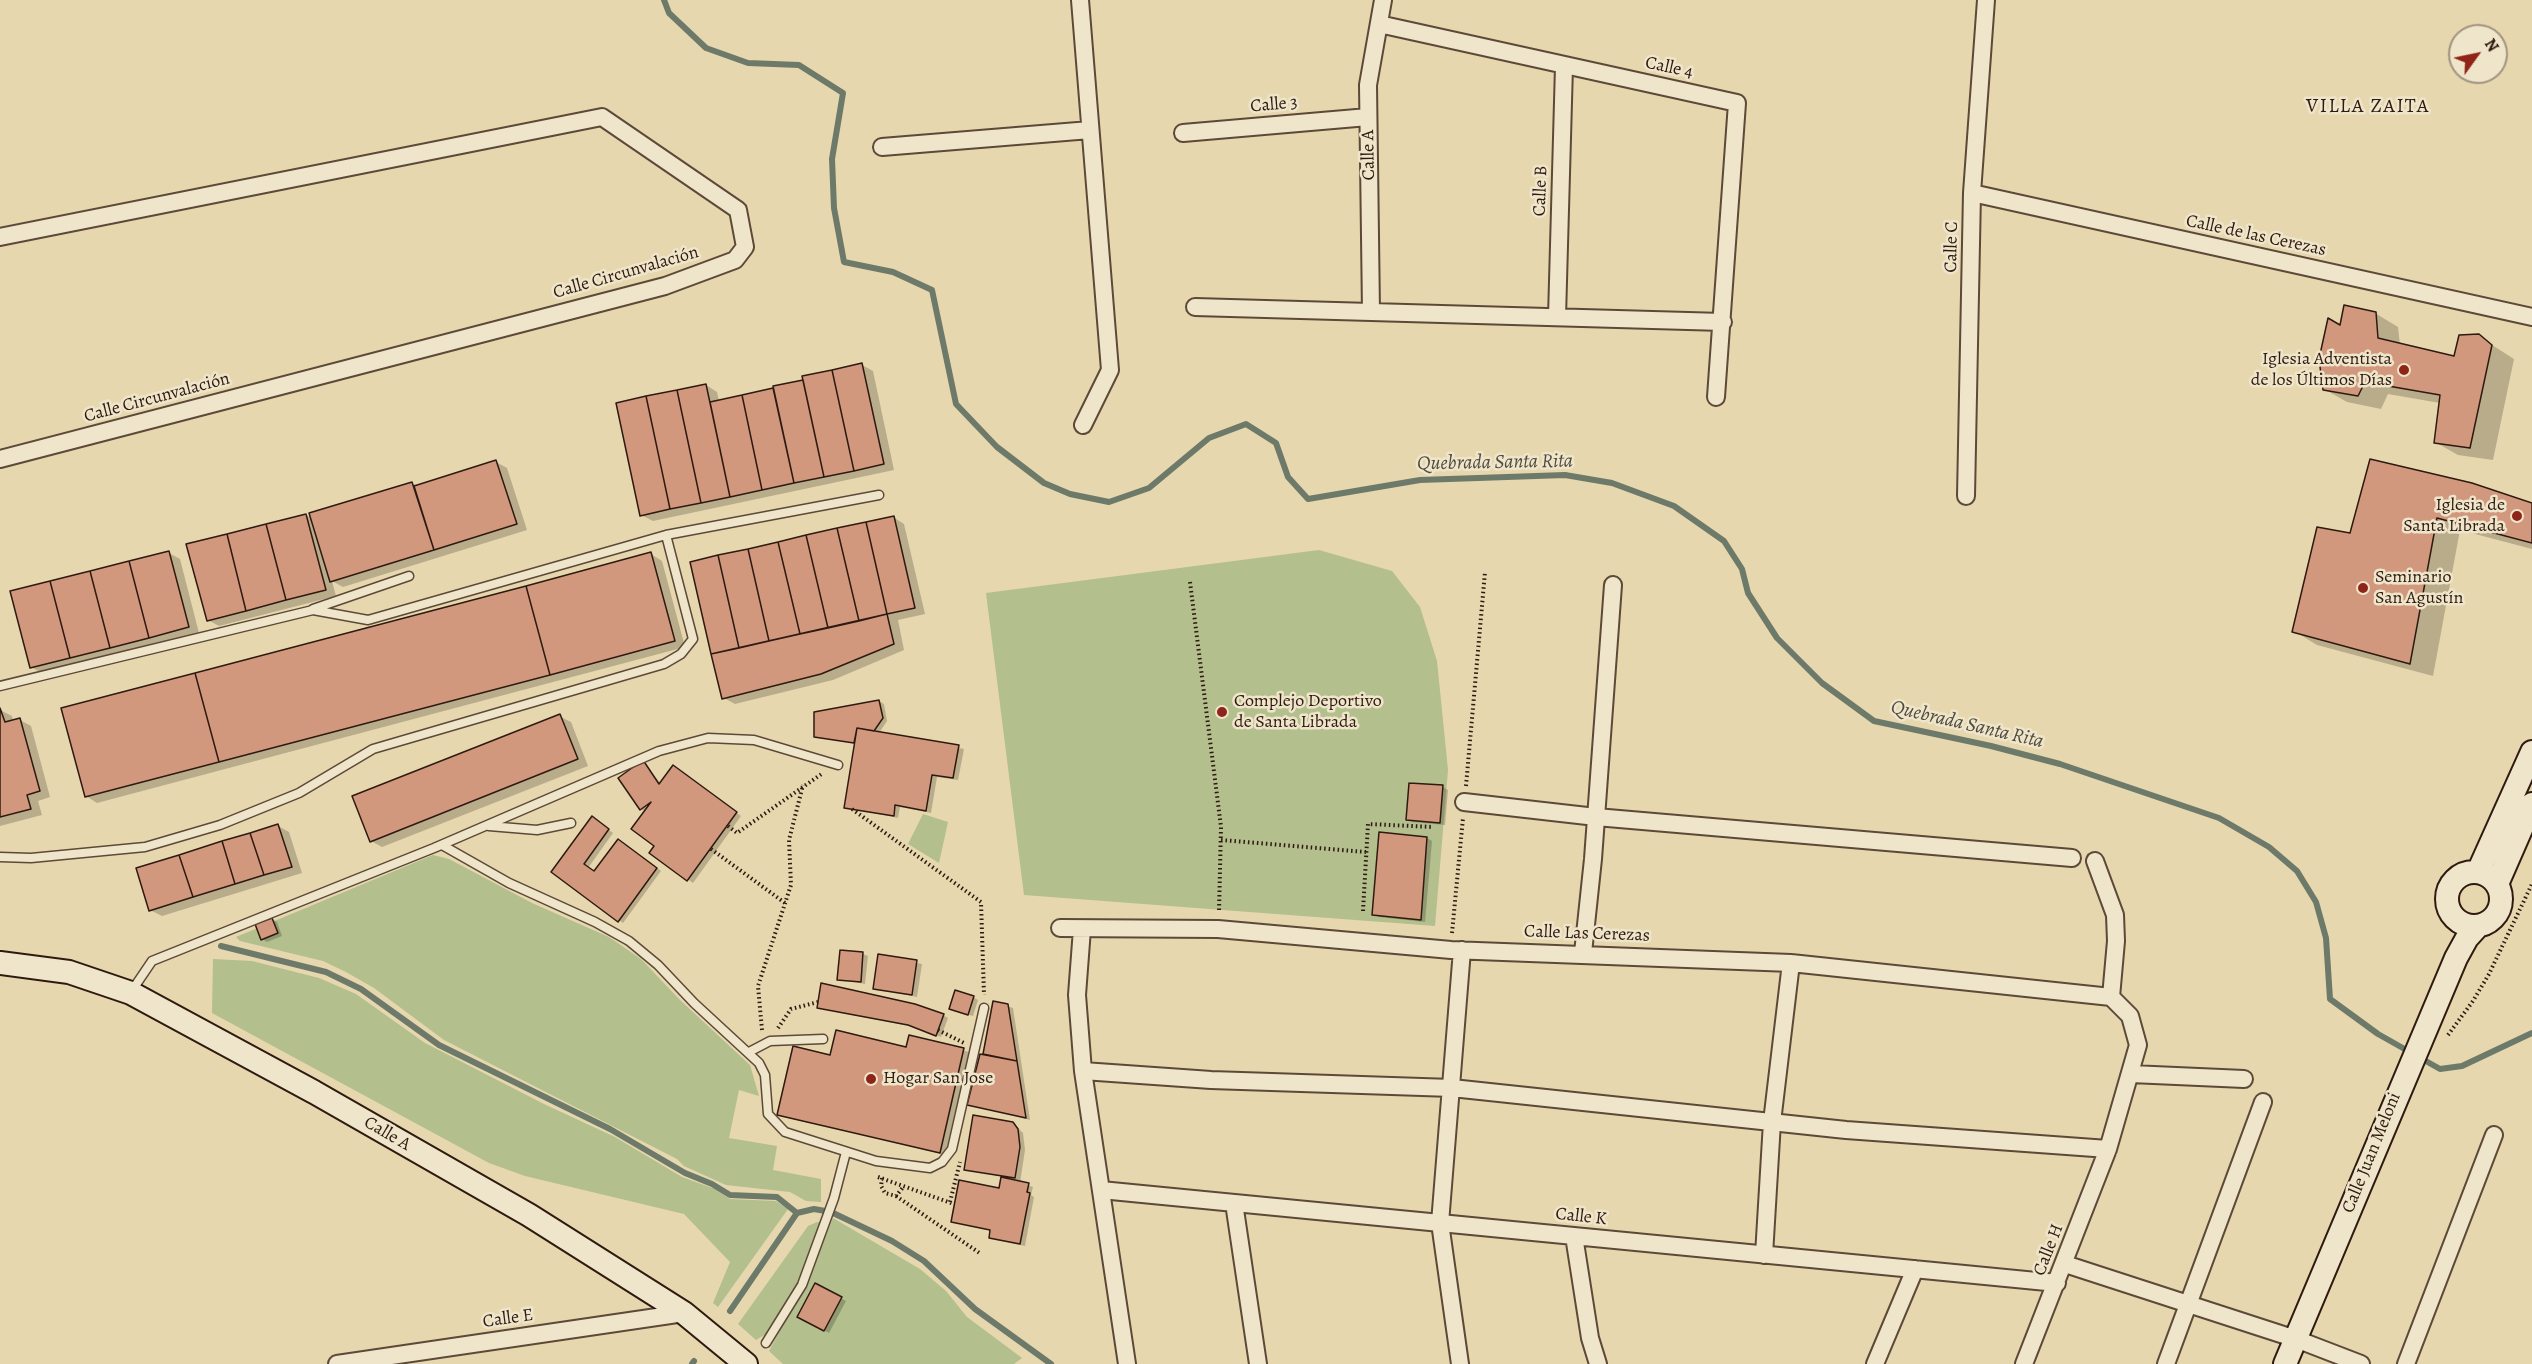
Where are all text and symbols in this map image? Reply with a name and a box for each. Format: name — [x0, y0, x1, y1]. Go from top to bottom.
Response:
north arrow — [2448, 24, 2508, 84]
text: N — [2479, 34, 2504, 56]
street label: Calle 4 — [1643, 52, 1695, 84]
street label: Calle 3 — [1249, 92, 1299, 118]
district label: VILLA ZAITA — [2306, 95, 2430, 119]
street label: Calle A — [1358, 130, 1380, 180]
street label: Calle B — [1529, 165, 1553, 217]
street label: Calle de las Cerezas — [2184, 211, 2328, 261]
street label: Calle C — [1941, 221, 1963, 273]
street label: Calle Circunvalación — [551, 242, 701, 304]
place label: Iglesia Adventista de los Últimos Días — [2251, 349, 2392, 392]
marker: Iglesia Adventista de los Últimos Días — [2397, 363, 2411, 377]
street label: Calle Circunvalación — [82, 368, 232, 428]
water label: Quebrada Santa Rita — [1417, 450, 1573, 476]
place label: Iglesia de Santa Librada — [2403, 495, 2505, 538]
marker: Iglesia de Santa Librada — [2510, 509, 2524, 523]
place label: Seminario San Agustín — [2375, 567, 2463, 610]
marker: Seminario San Agustín — [2356, 581, 2370, 595]
place label: Complejo Deportivo de Santa Librada — [1234, 691, 1382, 734]
water label: Quebrada Santa Rita — [1888, 696, 2046, 754]
marker: Complejo Deportivo de Santa Librada — [1215, 705, 1229, 719]
street label: Calle Las Cerezas — [1524, 921, 1650, 947]
place label: Hogar San Jose — [883, 1068, 993, 1090]
marker: Hogar San Jose — [864, 1072, 878, 1086]
street label: Calle Juan Meloni — [2338, 1090, 2406, 1216]
street label: Calle A — [360, 1112, 414, 1156]
street label: Calle K — [1554, 1204, 1608, 1230]
street label: Calle H — [2029, 1221, 2069, 1279]
street label: Calle E — [481, 1305, 535, 1333]

